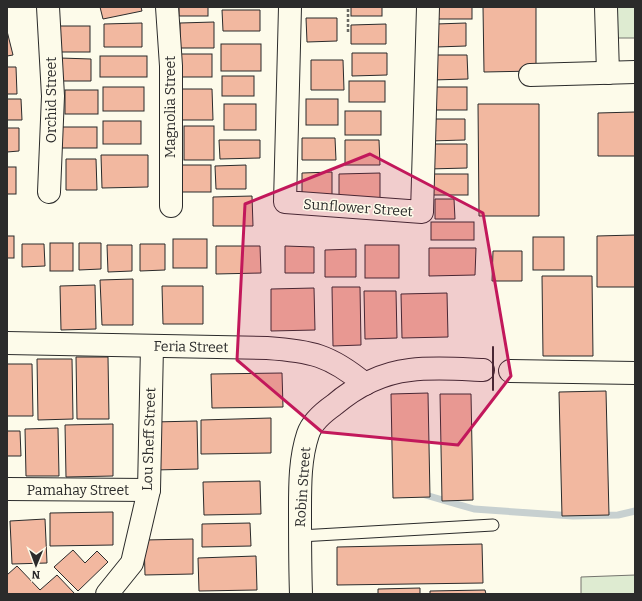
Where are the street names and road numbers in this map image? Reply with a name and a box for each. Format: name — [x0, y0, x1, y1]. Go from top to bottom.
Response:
street label: Magnolia Street — [162, 56, 179, 158]
street label: Orchid Street — [43, 57, 60, 143]
street label: Sunflower Street — [303, 196, 413, 220]
street label: Feria Street — [153, 338, 229, 356]
street label: Lou Sheff Street — [139, 387, 159, 491]
street label: Robin Street — [292, 446, 314, 528]
street label: Pamahay Street — [27, 482, 129, 499]

